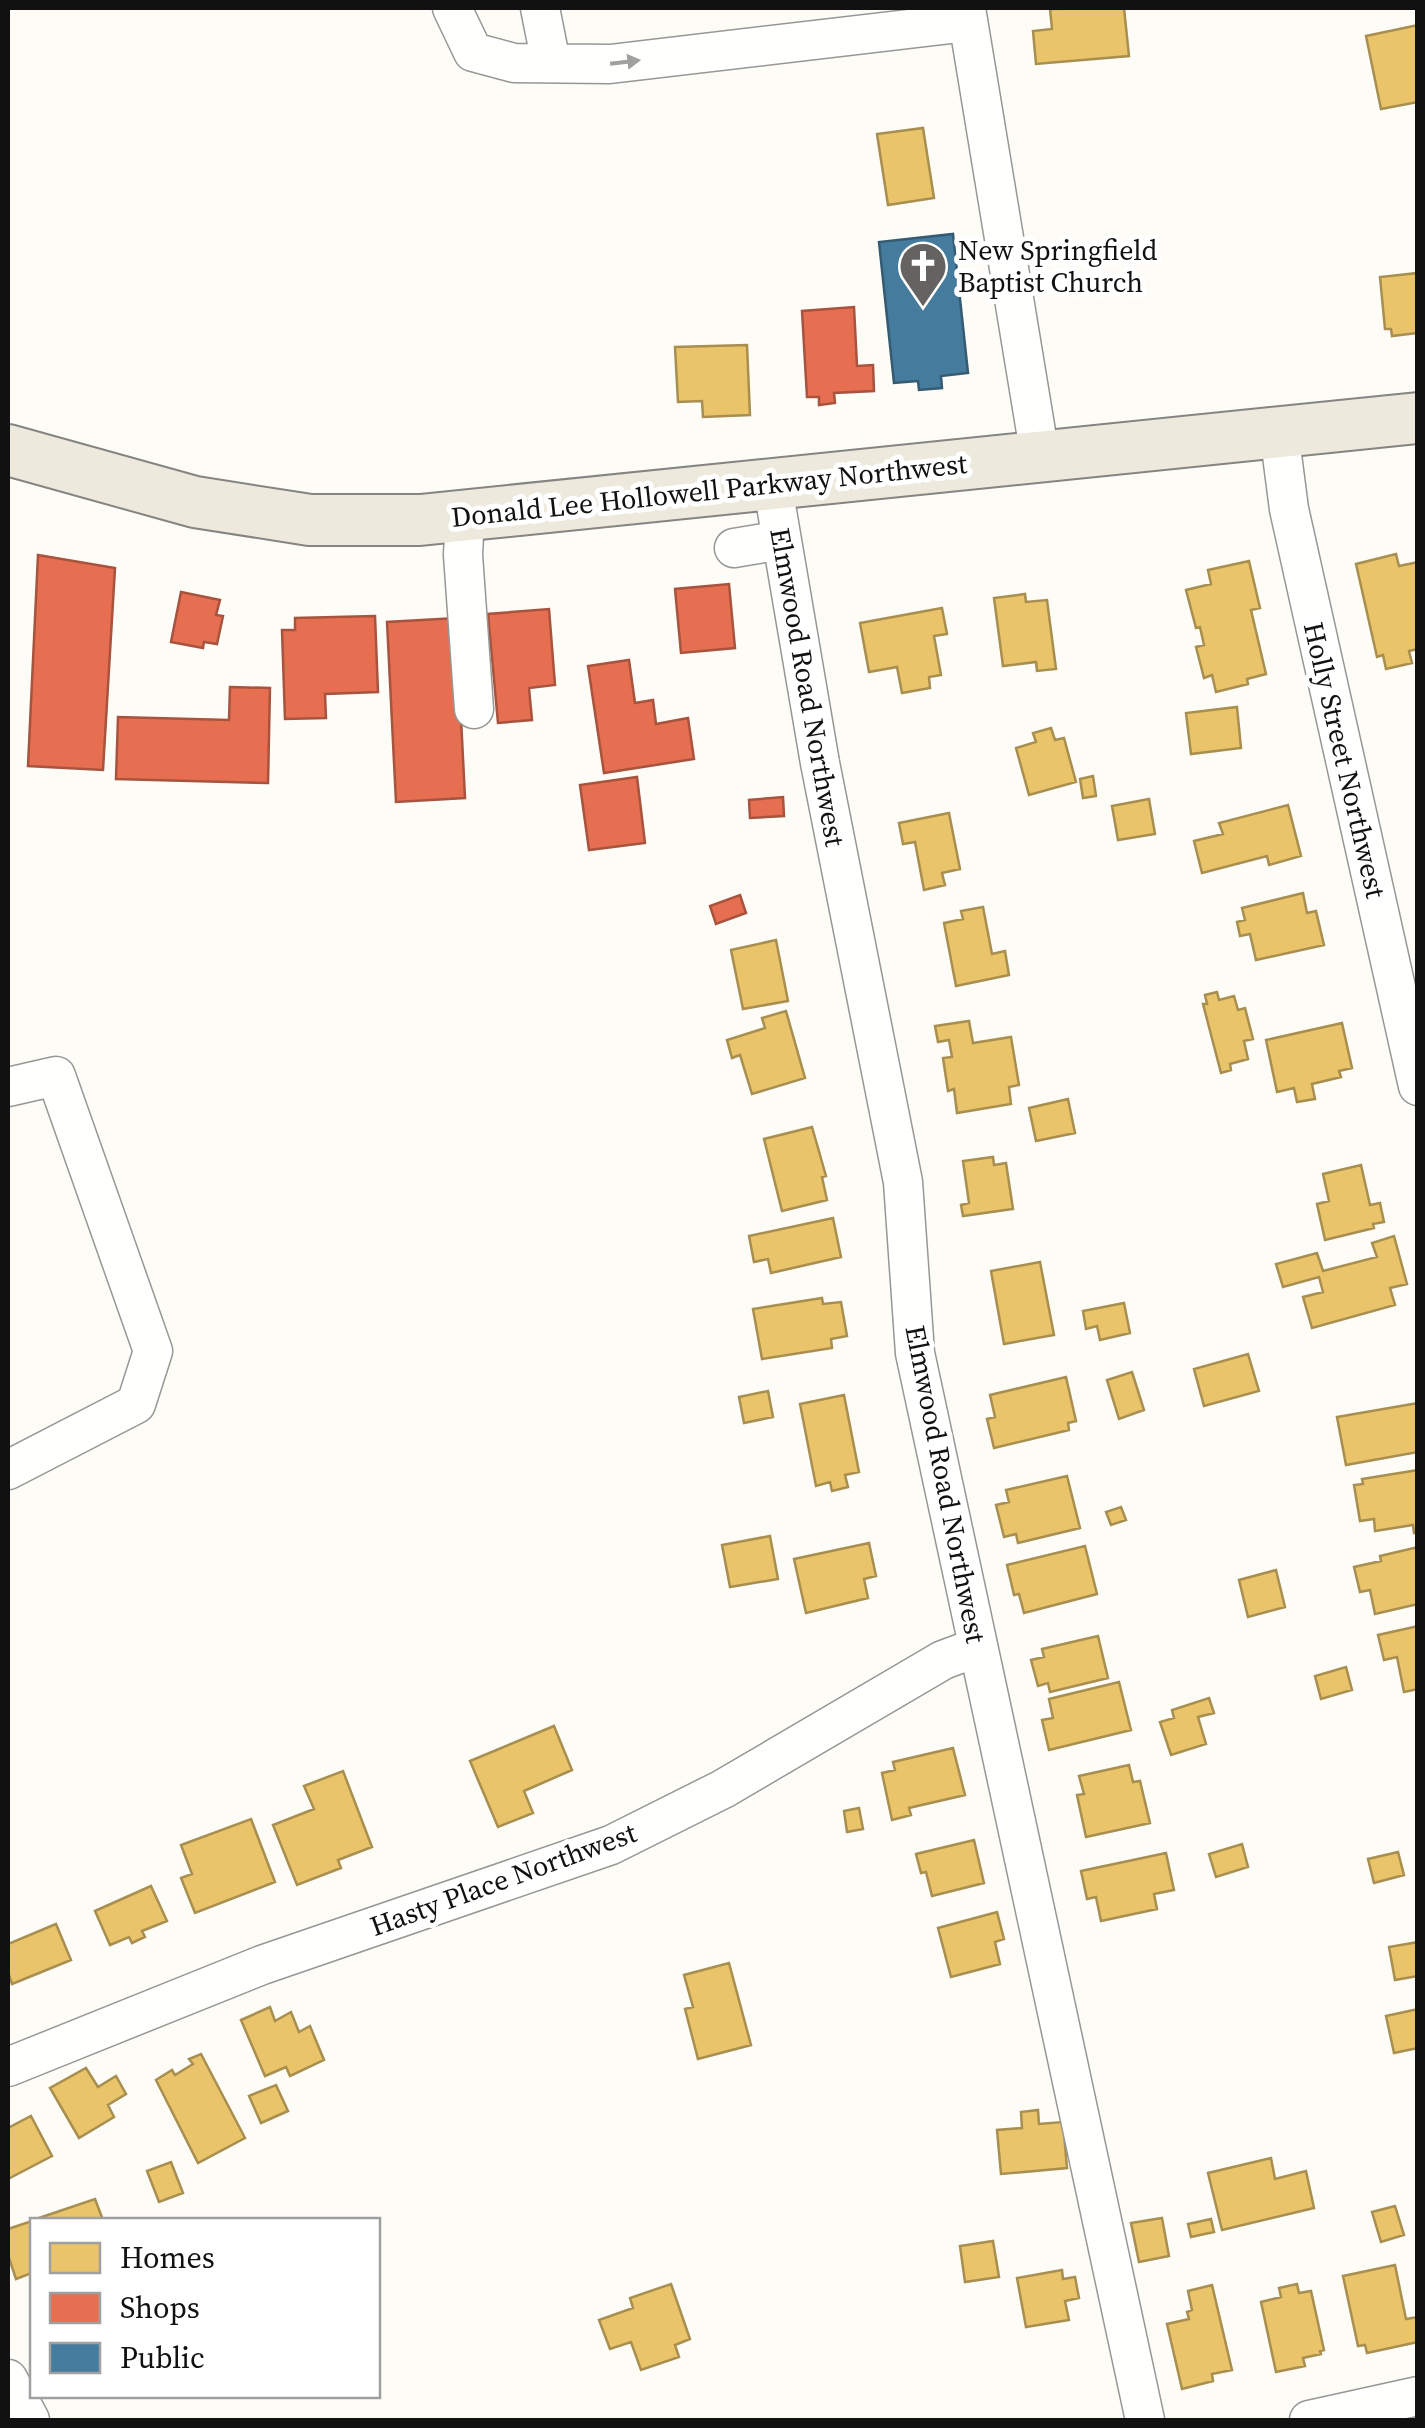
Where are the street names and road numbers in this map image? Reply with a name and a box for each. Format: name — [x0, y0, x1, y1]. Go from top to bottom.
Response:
street label: Donald Lee Hollowell Parkway Northwest — [449, 444, 970, 536]
street label: Elmwood Road Northwest — [761, 525, 855, 850]
street label: Holly Street Northwest — [1295, 618, 1395, 903]
street label: Elmwood Road Northwest — [897, 1322, 996, 1647]
street label: Hasty Place Northwest — [365, 1813, 642, 1945]

